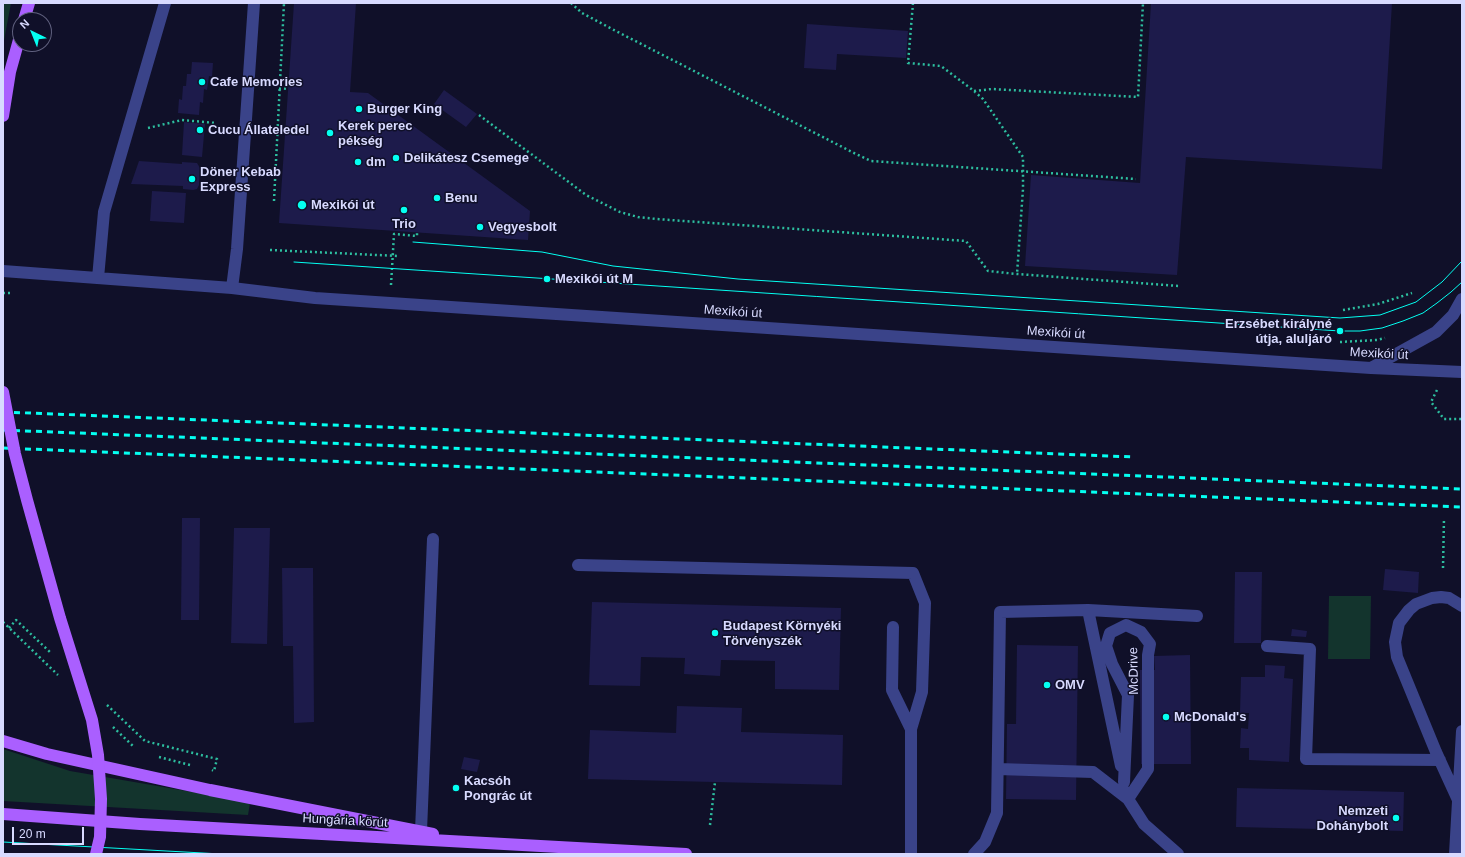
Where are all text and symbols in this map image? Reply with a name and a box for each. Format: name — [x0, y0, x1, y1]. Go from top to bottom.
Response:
north arrow — [12, 12, 52, 52]
text: N — [17, 17, 31, 31]
place label: Cafe Memories — [210, 74, 302, 90]
marker: Cafe Memories — [197, 77, 207, 87]
place label: Burger King — [367, 101, 442, 117]
marker: Burger King — [354, 104, 364, 114]
place label: Kerek perec pékség — [338, 118, 412, 149]
place label: Cucu Állateledel — [208, 122, 309, 138]
marker: Cucu Állateledel — [195, 125, 205, 135]
marker: Kerek perec pékség — [325, 128, 335, 138]
place label: Delikátesz Csemege — [404, 150, 529, 166]
marker: Delikátesz Csemege — [391, 153, 401, 163]
place label: dm — [366, 154, 386, 170]
marker: dm — [353, 157, 363, 167]
place label: Döner Kebab Express — [200, 164, 281, 195]
marker: Döner Kebab Express — [187, 174, 197, 184]
place label: Benu — [445, 190, 478, 206]
marker: Benu — [432, 193, 442, 203]
place label: Mexikói út — [311, 197, 375, 213]
marker: Mexikói út — [296, 199, 308, 211]
marker: Trio — [399, 205, 409, 215]
place label: Trio — [392, 216, 416, 232]
place label: Vegyesbolt — [488, 219, 557, 235]
marker: Vegyesbolt — [475, 222, 485, 232]
place label: Mexikói út M — [555, 271, 633, 287]
marker: Mexikói út M — [542, 274, 552, 284]
street label: Mexikói út — [703, 302, 763, 322]
place label: Erzsébet királyné útja, aluljáró — [1225, 316, 1332, 347]
street label: Mexikói út — [1026, 323, 1086, 343]
marker: Erzsébet királyné útja, aluljáró — [1335, 326, 1345, 336]
street label: Mexikói út — [1349, 345, 1409, 363]
place label: Budapest Környéki Törvényszék — [723, 618, 841, 649]
marker: Budapest Környéki Törvényszék — [710, 628, 720, 638]
street label: McDrive — [1126, 647, 1142, 695]
place label: OMV — [1055, 677, 1085, 693]
marker: OMV — [1042, 680, 1052, 690]
place label: McDonald's — [1174, 709, 1246, 725]
marker: McDonald's — [1161, 712, 1171, 722]
place label: Kacsóh Pongrác út — [464, 773, 532, 804]
marker: Kacsóh Pongrác út — [451, 783, 461, 793]
place label: Nemzeti Dohánybolt — [1317, 803, 1388, 834]
street label: Hungária körút — [302, 811, 388, 831]
marker: Nemzeti Dohánybolt — [1391, 813, 1401, 823]
scale bar — [14, 819, 86, 845]
text: 20 m — [19, 827, 46, 841]

